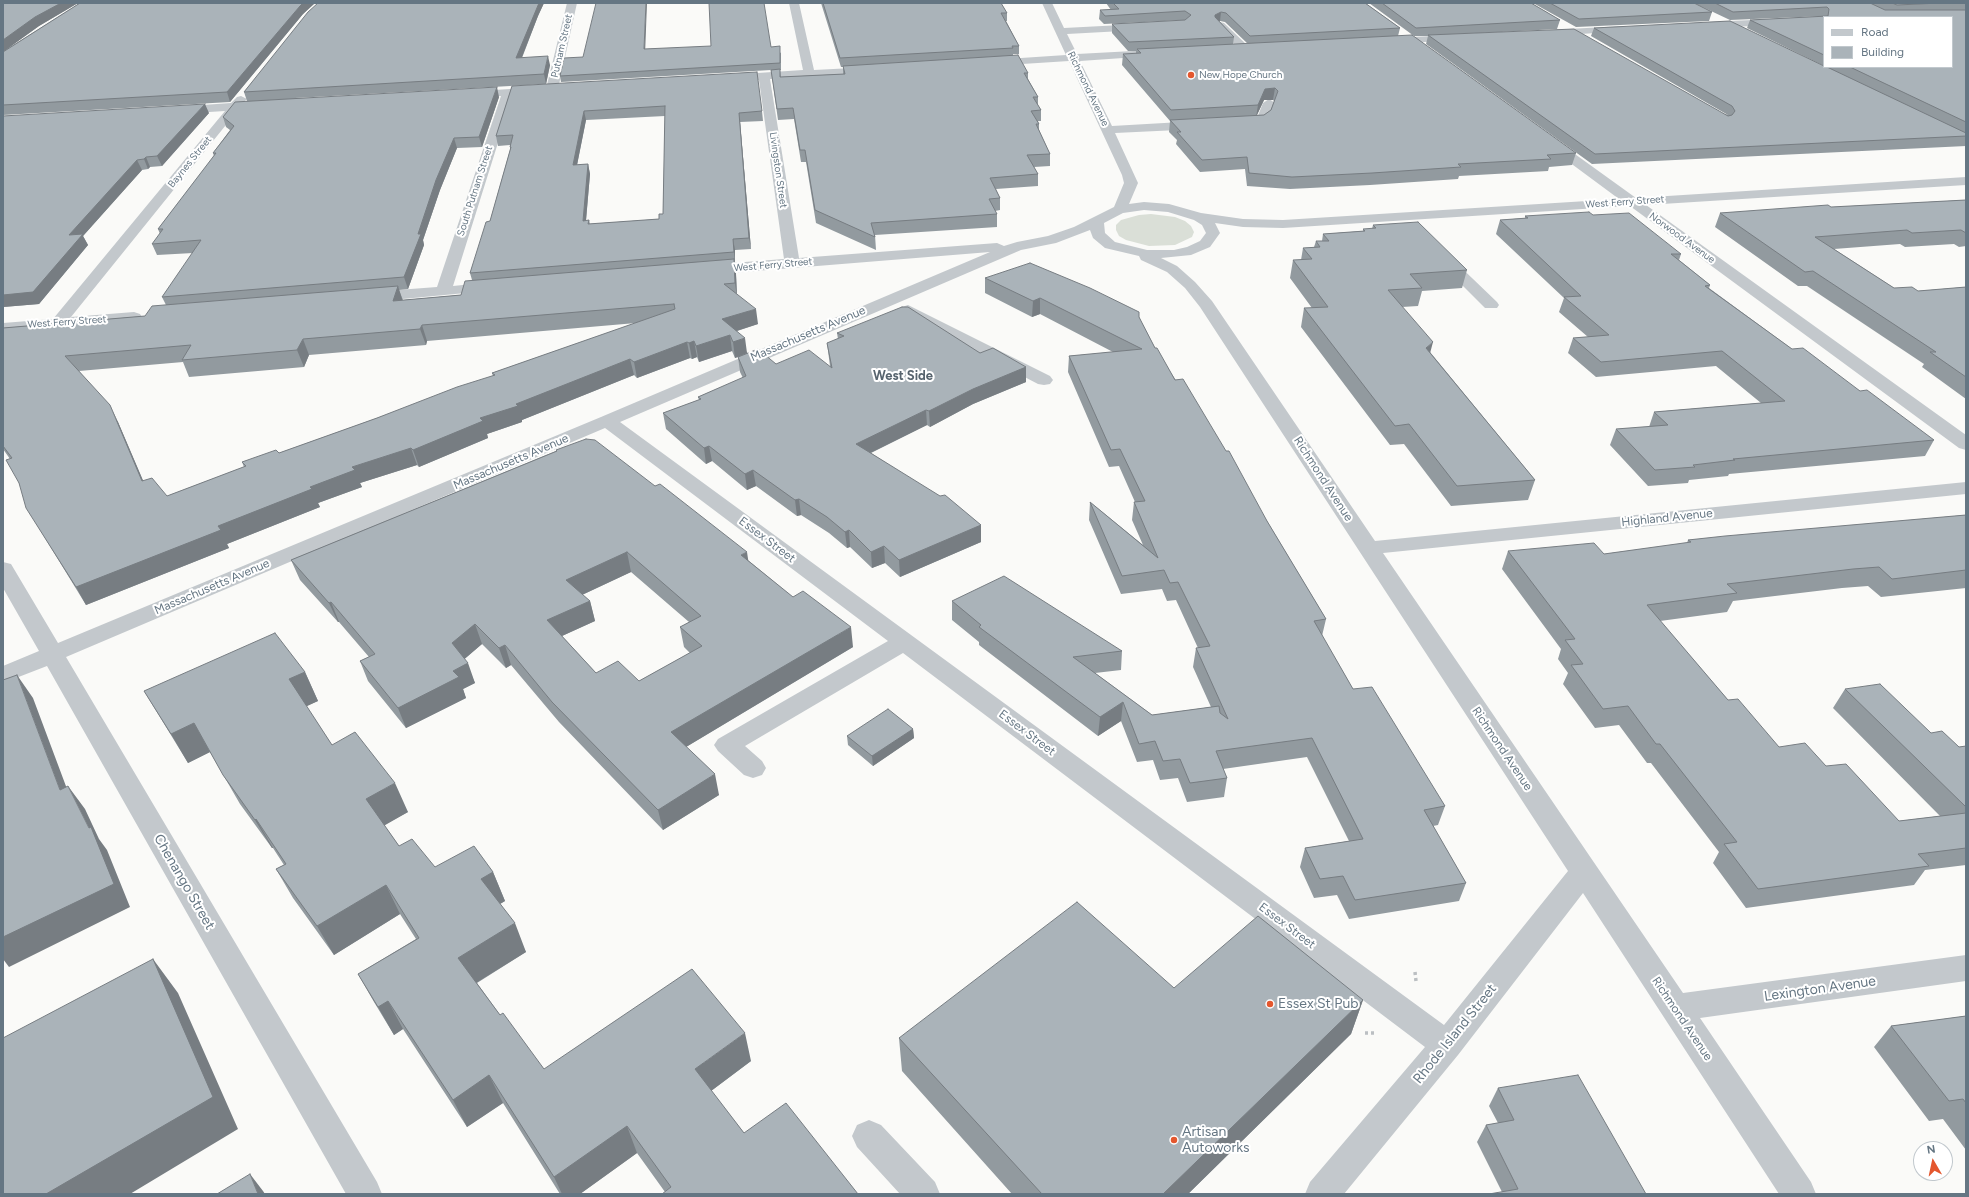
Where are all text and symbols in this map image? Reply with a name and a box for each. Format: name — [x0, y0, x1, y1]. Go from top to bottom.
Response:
street label: Putnam Street — [549, 13, 575, 79]
legend — [1823, 16, 1953, 68]
text: Road — [1861, 25, 1889, 39]
text: Building — [1861, 45, 1904, 59]
street label: Richmond Avenue — [1065, 50, 1111, 128]
place label: New Hope Church — [1199, 69, 1282, 81]
marker: New Hope Church — [1186, 70, 1196, 80]
street label: Livingston Street — [767, 131, 789, 209]
street label: Baynes Street — [166, 134, 214, 190]
street label: South Putnam Street — [455, 144, 495, 238]
street label: West Ferry Street — [1585, 193, 1665, 211]
street label: Norwood Avenue — [1647, 210, 1717, 266]
street label: West Ferry Street — [733, 256, 813, 274]
street label: Massachusetts Avenue — [748, 303, 868, 365]
street label: West Ferry Street — [27, 313, 107, 331]
district label: West Side — [873, 368, 933, 384]
street label: Massachusetts Avenue — [451, 431, 571, 493]
street label: Richmond Avenue — [1290, 434, 1356, 524]
street label: Highland Avenue — [1621, 506, 1713, 530]
street label: Essex Street — [736, 514, 798, 566]
street label: Massachusetts Avenue — [152, 556, 272, 618]
street label: Richmond Avenue — [1469, 704, 1535, 794]
street label: Essex Street — [996, 707, 1058, 759]
street label: Chenango Street — [150, 831, 218, 933]
street label: Essex Street — [1256, 900, 1318, 952]
street label: Lexington Avenue — [1763, 973, 1877, 1005]
street label: Richmond Avenue — [1649, 974, 1715, 1064]
street label: Rhode Island Street — [1410, 981, 1500, 1087]
place label: Essex St Pub — [1278, 996, 1358, 1012]
marker: Essex St Pub — [1265, 999, 1275, 1009]
place label: Artisan Autoworks — [1182, 1124, 1249, 1156]
marker: Artisan Autoworks — [1169, 1135, 1179, 1145]
north arrow — [1913, 1141, 1953, 1181]
text: N — [1926, 1143, 1936, 1157]

